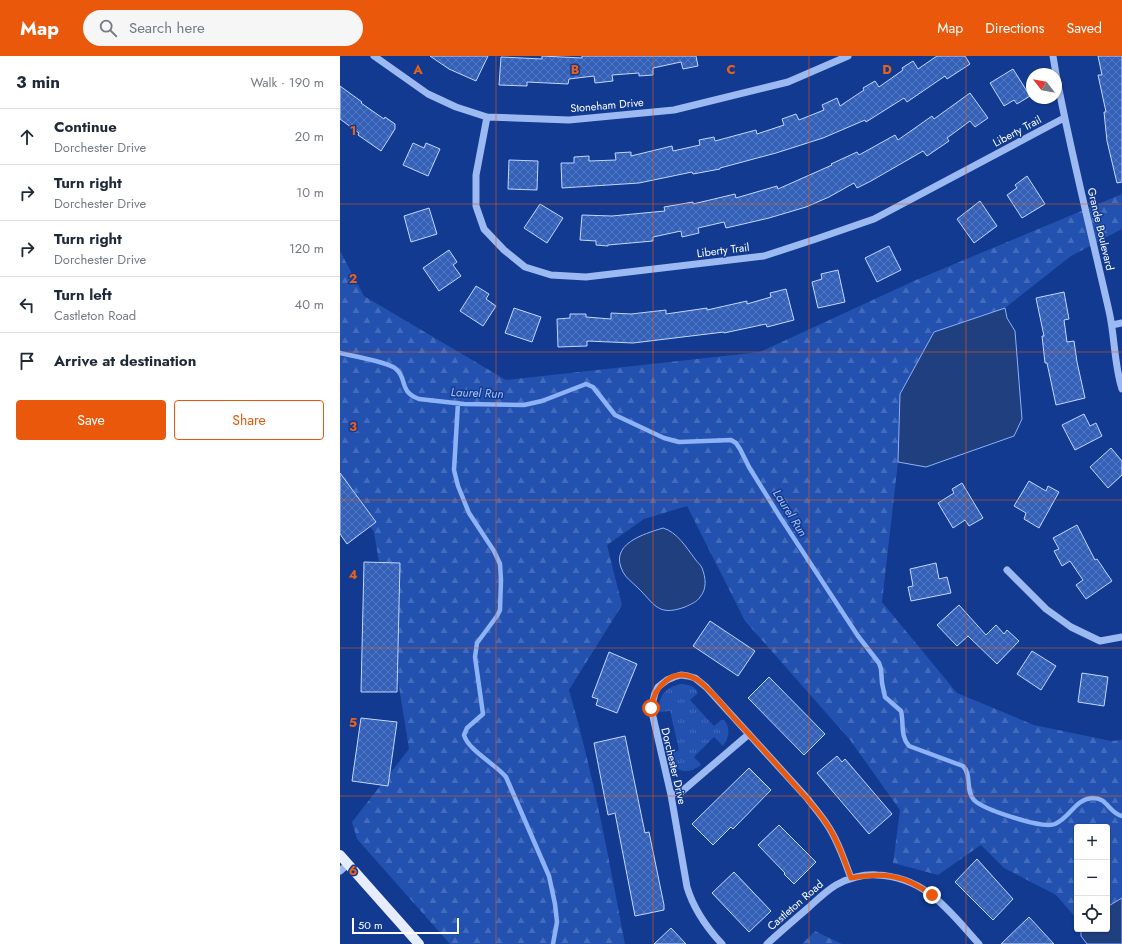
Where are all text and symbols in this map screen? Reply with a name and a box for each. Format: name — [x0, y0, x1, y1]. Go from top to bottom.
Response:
search box — [83, 10, 363, 46]
text: Map — [20, 15, 59, 42]
icon: search — [97, 17, 119, 39]
text: Search here — [129, 17, 205, 39]
text: Map — [937, 18, 963, 38]
text: Directions — [985, 18, 1045, 38]
text: Saved — [1067, 18, 1102, 38]
text: A — [412, 60, 423, 79]
text: B — [571, 60, 580, 79]
text: C — [726, 60, 736, 79]
text: D — [882, 60, 892, 79]
north arrow — [1026, 68, 1062, 104]
text: 3 min — [16, 70, 60, 94]
text: Walk · 190 m — [251, 73, 324, 92]
street label: Stoneham Drive — [570, 94, 645, 116]
street label: Liberty Trail — [990, 111, 1044, 151]
text: Continue — [54, 116, 117, 138]
text: 1 — [350, 121, 356, 140]
icon: ahead — [16, 126, 38, 148]
text: 20 m — [295, 127, 324, 146]
text: Dorchester Drive — [54, 138, 146, 157]
text: Turn right — [54, 172, 122, 194]
icon: right — [16, 182, 38, 204]
text: 10 m — [296, 183, 324, 202]
street label: Grande Boulevard — [1084, 186, 1118, 272]
text: Dorchester Drive — [54, 194, 146, 213]
text: Turn right — [54, 228, 122, 250]
icon: right — [16, 238, 38, 260]
text: 120 m — [289, 239, 324, 258]
street label: Liberty Trail — [696, 239, 750, 261]
text: Dorchester Drive — [54, 250, 146, 269]
text: 2 — [349, 269, 357, 288]
text: Turn left — [54, 284, 112, 306]
icon: left — [16, 294, 38, 316]
text: 40 m — [295, 295, 324, 314]
text: Castleton Road — [54, 306, 136, 325]
icon: arrive — [16, 350, 38, 372]
text: Arrive at destination — [54, 350, 196, 372]
water label: Laurel Run — [450, 383, 504, 403]
button: Save — [16, 400, 166, 440]
button: Share — [174, 400, 324, 440]
text: 3 — [349, 417, 357, 436]
water label: Laurel Run — [768, 486, 812, 540]
text: 4 — [348, 565, 358, 584]
route start — [642, 699, 660, 717]
text: 5 — [349, 713, 357, 732]
street label: Dorchester Drive — [657, 726, 691, 806]
map controls — [1074, 824, 1110, 932]
button: + — [1074, 824, 1110, 860]
button: − — [1074, 860, 1110, 896]
text: 6 — [349, 861, 358, 880]
street label: Castleton Road — [764, 876, 826, 934]
route end — [923, 886, 941, 904]
button: locate — [1074, 896, 1110, 932]
scale bar — [352, 916, 459, 935]
text: 50 m — [358, 917, 383, 933]

